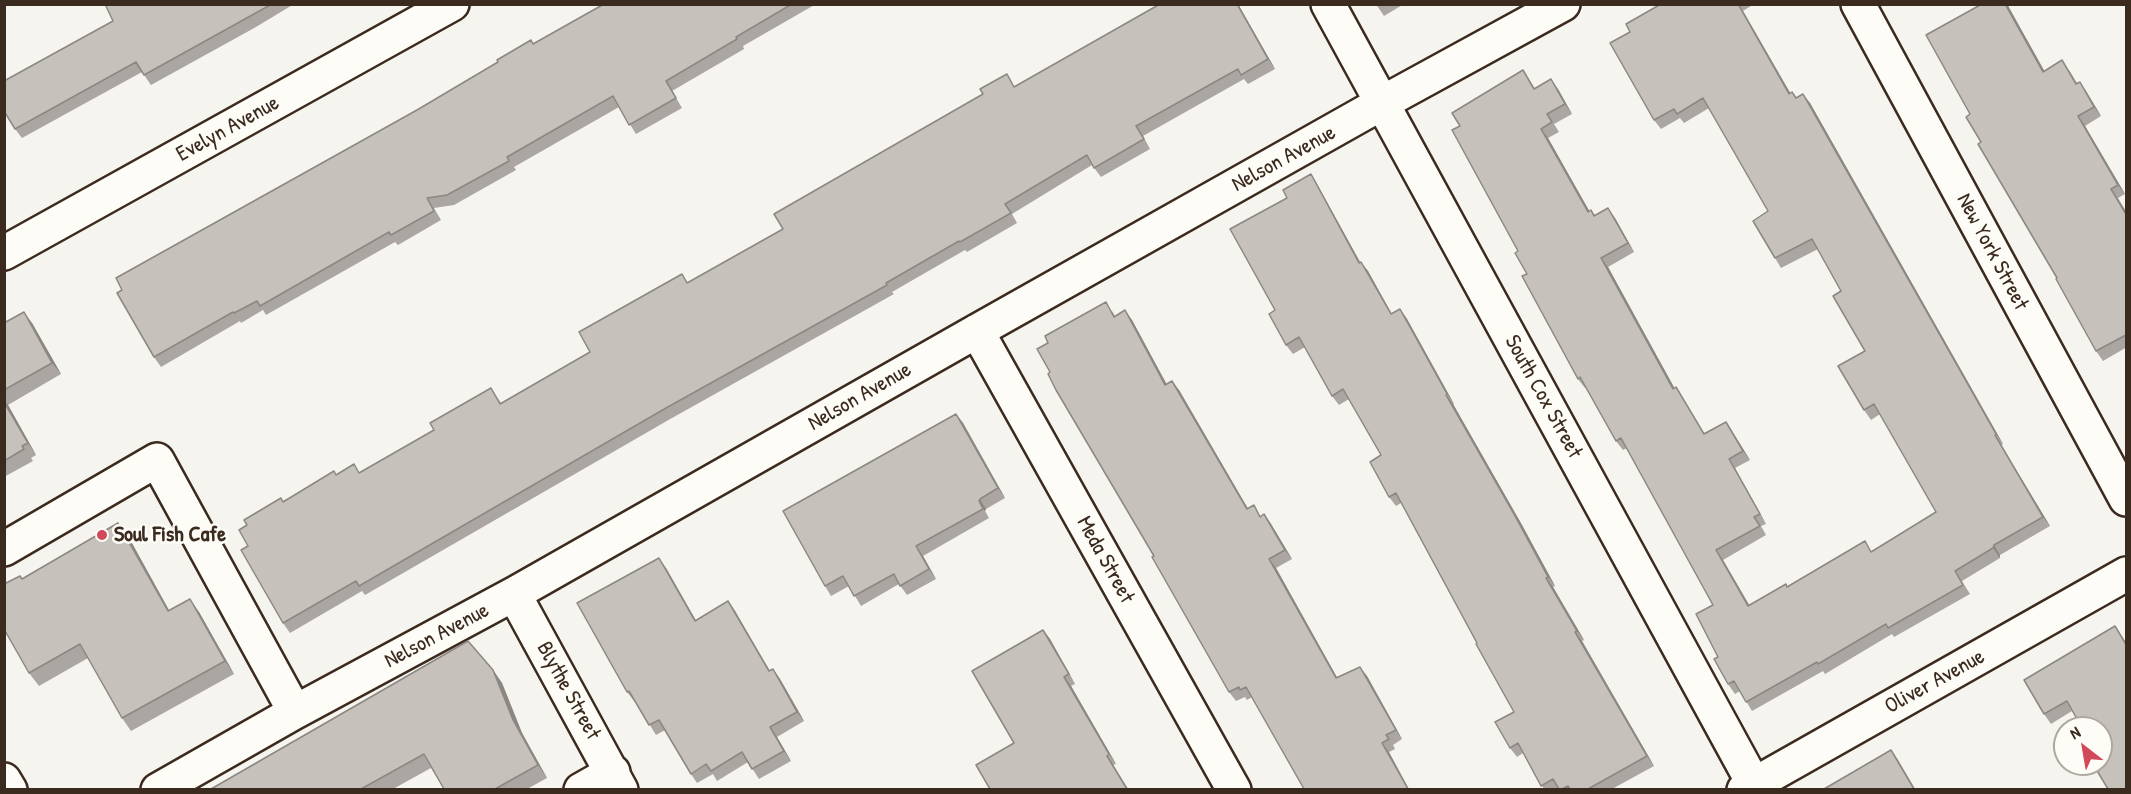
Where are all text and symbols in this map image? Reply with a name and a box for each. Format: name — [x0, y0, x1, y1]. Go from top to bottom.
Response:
street label: Evelyn Avenue — [172, 90, 284, 168]
street label: Nelson Avenue — [1228, 120, 1340, 198]
street label: New York Street — [1950, 189, 2034, 315]
street label: South Cox Street — [1498, 331, 1588, 463]
street label: Nelson Avenue — [804, 357, 916, 437]
street label: Meda Street — [1070, 512, 1140, 608]
place label: Soul Fish Cafe — [114, 522, 226, 548]
marker: Soul Fish Cafe — [95, 528, 109, 542]
street label: Nelson Avenue — [380, 597, 494, 675]
street label: Blythe Street — [530, 637, 606, 745]
street label: Oliver Avenue — [1881, 644, 1989, 720]
north arrow — [2053, 716, 2113, 776]
text: N — [2065, 721, 2084, 744]

